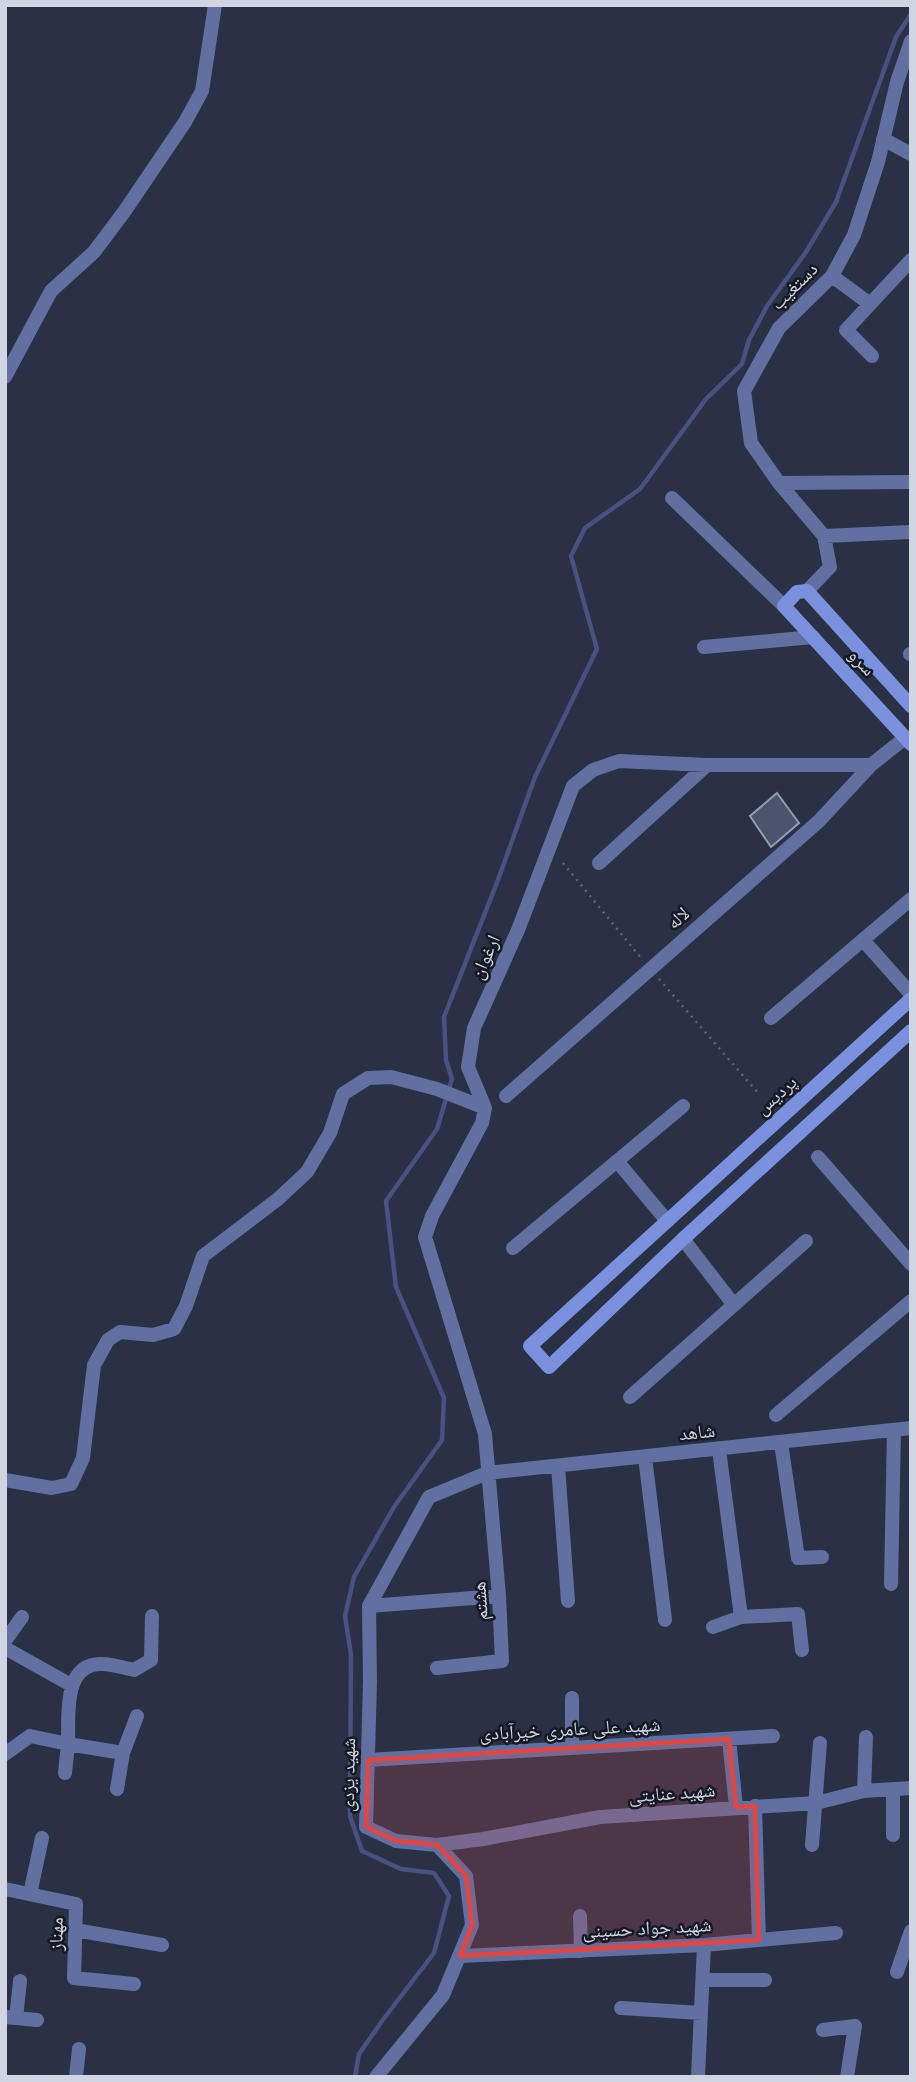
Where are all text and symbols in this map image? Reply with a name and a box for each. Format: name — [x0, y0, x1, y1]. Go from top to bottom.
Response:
street label: دستغیب — [766, 257, 823, 314]
street label: سرو — [844, 644, 880, 680]
street label: لاله — [662, 902, 694, 934]
street label: ارغوان — [465, 931, 505, 983]
street label: پردیس — [751, 1070, 802, 1120]
street label: شاهد — [678, 1419, 716, 1445]
street label: هشتم — [467, 1581, 494, 1621]
street label: شهید علی عامری خیرآبادی — [479, 1713, 661, 1745]
street label: شهید یزدی — [336, 1738, 360, 1812]
street label: شهید عنایتی — [628, 1778, 716, 1808]
street label: شهید جواد حسینی — [582, 1913, 712, 1943]
street label: مهناز — [44, 1917, 68, 1952]

